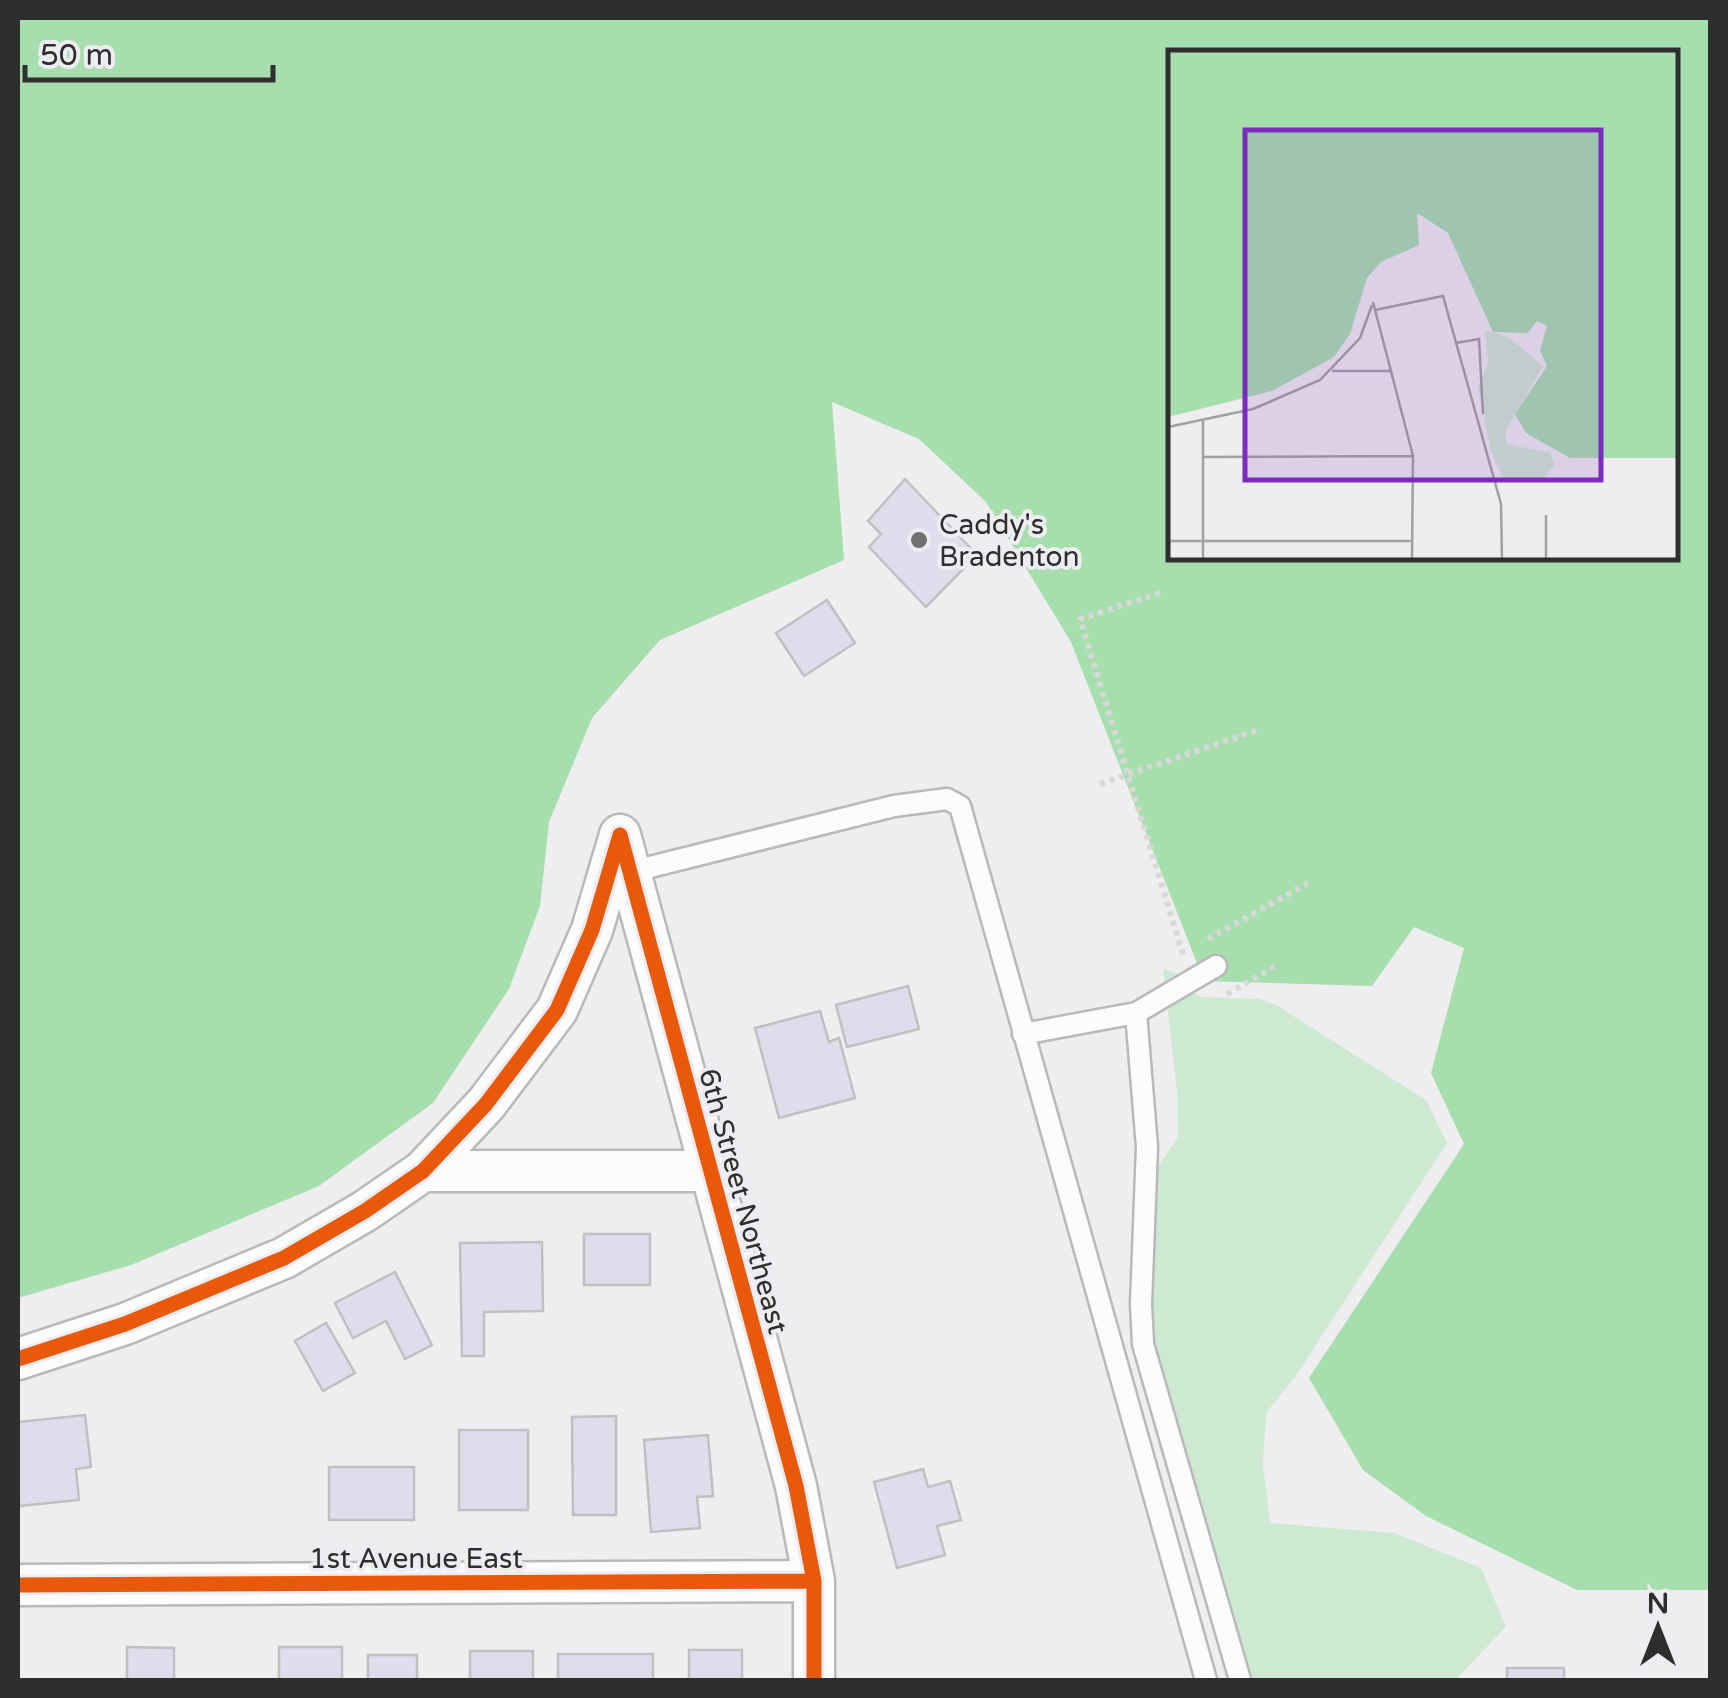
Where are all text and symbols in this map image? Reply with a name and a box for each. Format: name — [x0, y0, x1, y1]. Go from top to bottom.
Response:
scale bar — [25, 20, 272, 82]
text: 50 m — [40, 37, 113, 74]
inset map — [1168, 50, 1678, 560]
place label: Caddy's Bradenton — [939, 508, 1079, 574]
marker: Caddy's Bradenton — [908, 529, 930, 551]
street label: 6th Street Northeast — [691, 1065, 795, 1338]
street label: 1st Avenue East — [309, 1542, 523, 1576]
north arrow — [1608, 1578, 1708, 1678]
text: N — [1647, 1587, 1669, 1621]

